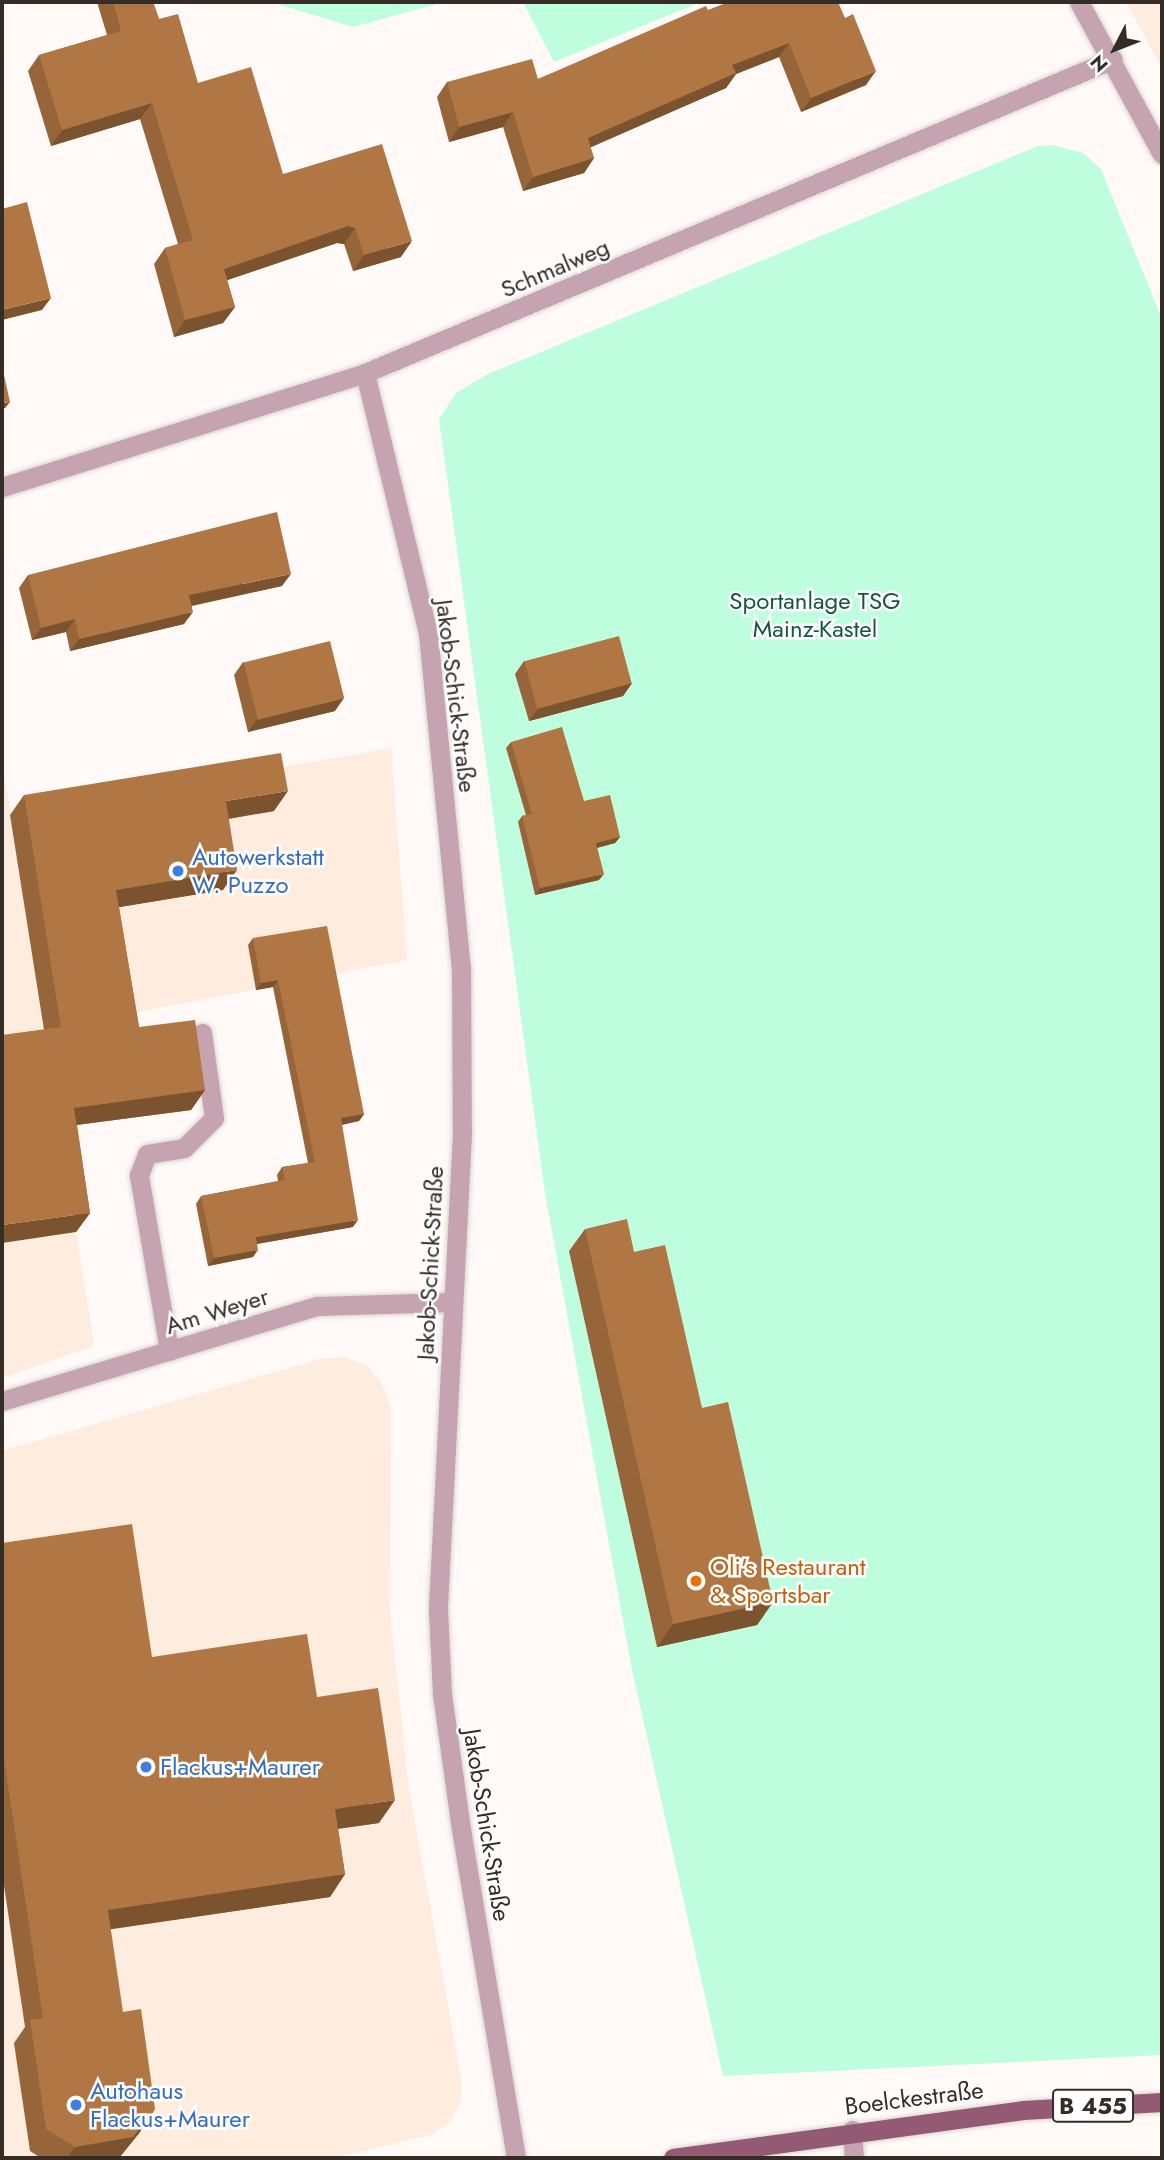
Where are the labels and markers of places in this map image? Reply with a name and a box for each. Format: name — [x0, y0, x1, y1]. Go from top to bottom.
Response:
place label: Autowerkstatt W. Puzzo — [192, 843, 324, 899]
marker: Autowerkstatt W. Puzzo — [170, 863, 186, 879]
place label: Oli's Restaurant & Sportsbar — [710, 1553, 866, 1609]
marker: Oli's Restaurant & Sportsbar — [688, 1573, 704, 1589]
place label: Flackus+Maurer — [160, 1753, 320, 1781]
marker: Flackus+Maurer — [138, 1759, 154, 1775]
place label: Autohaus Flackus+Maurer — [90, 2077, 250, 2133]
marker: Autohaus Flackus+Maurer — [68, 2097, 84, 2113]

